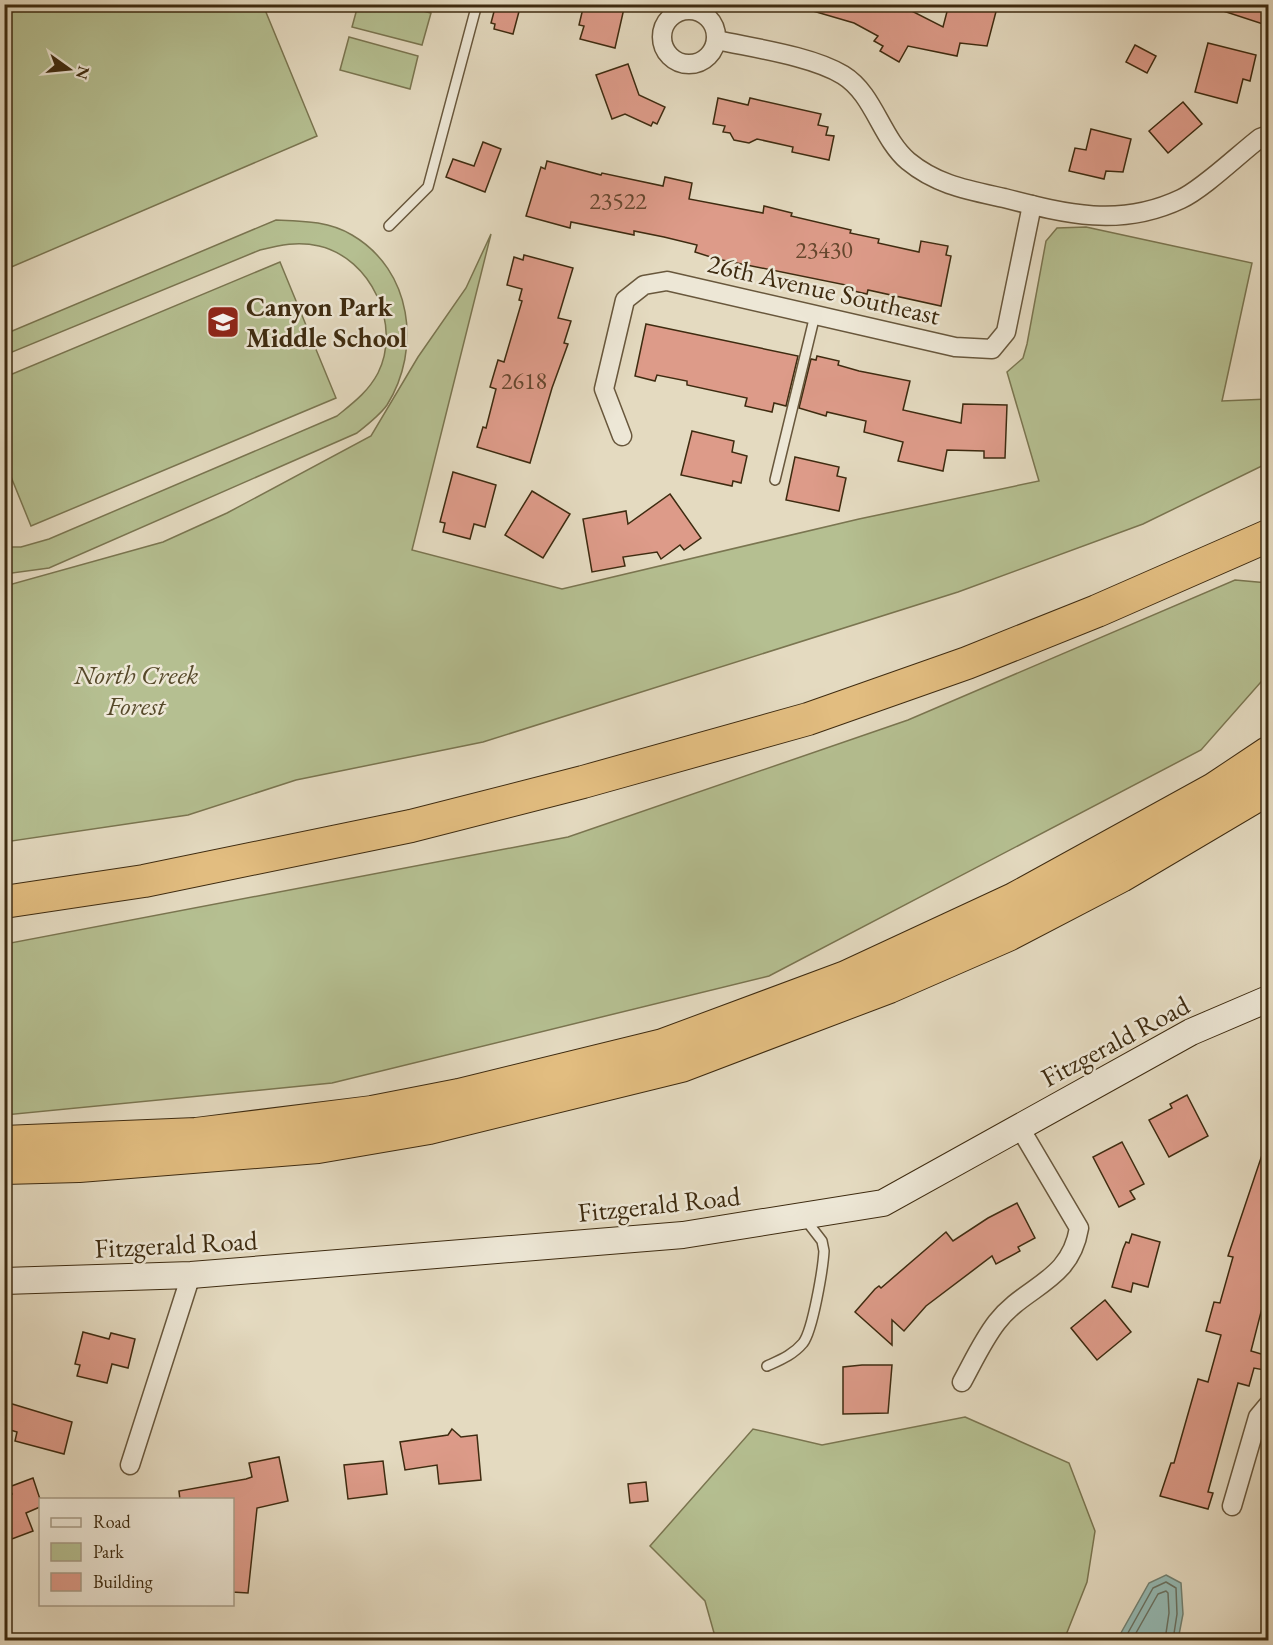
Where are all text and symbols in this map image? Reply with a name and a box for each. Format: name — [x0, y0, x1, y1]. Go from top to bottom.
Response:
north arrow — [39, 39, 99, 99]
text: N — [71, 64, 95, 82]
house number: 23522 — [589, 185, 647, 216]
house number: 23430 — [795, 234, 853, 265]
street label: 26th Avenue Southeast — [704, 245, 944, 333]
place label: Canyon Park Middle School — [246, 289, 407, 355]
school or university icon: Canyon Park Middle School — [205, 304, 241, 340]
house number: 2618 — [501, 365, 547, 396]
park label: North Creek Forest — [73, 657, 198, 723]
street label: Fitzgerald Road — [1035, 987, 1196, 1095]
street label: Fitzgerald Road — [576, 1178, 742, 1230]
street label: Fitzgerald Road — [94, 1222, 259, 1266]
legend — [39, 1498, 234, 1606]
text: Road — [93, 1510, 132, 1533]
text: Park — [93, 1540, 124, 1563]
text: Building — [93, 1570, 153, 1593]

